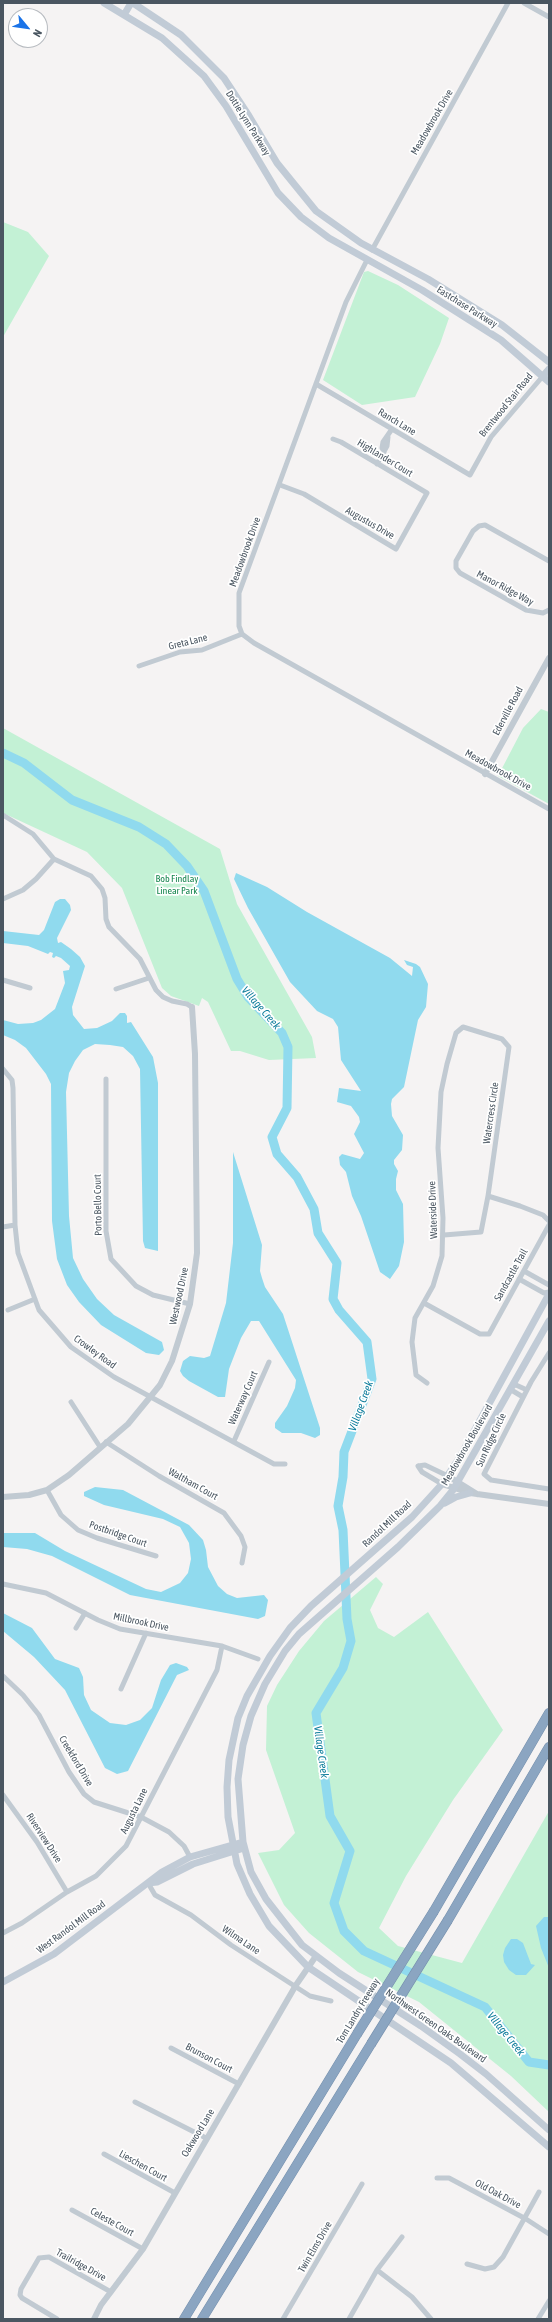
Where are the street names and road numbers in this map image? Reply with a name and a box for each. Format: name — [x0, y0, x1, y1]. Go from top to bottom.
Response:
street label: Meadowbrook Drive — [408, 87, 456, 157]
street label: Dottie Lynn Parkway — [223, 88, 273, 158]
street label: Eastchase Parkway — [434, 284, 500, 330]
street label: Brentwood Stair Road — [477, 371, 535, 439]
street label: Ranch Lane — [376, 406, 418, 438]
street label: Highlander Court — [355, 437, 415, 479]
street label: Augustus Drive — [343, 504, 397, 542]
street label: Meadowbrook Drive — [227, 515, 263, 589]
street label: Manor Ridge Way — [474, 568, 536, 608]
street label: Greta Lane — [167, 631, 209, 653]
street label: Ederville Road — [490, 685, 526, 737]
street label: Meadowbrook Drive — [463, 747, 533, 793]
street label: Watercress Circle — [481, 1081, 501, 1145]
street label: Porto Bello Court — [91, 1174, 105, 1236]
street label: Waterside Drive — [426, 1181, 440, 1239]
street label: Sandcastle Trail — [492, 1247, 530, 1303]
street label: Westwood Drive — [167, 1266, 191, 1326]
street label: Crowley Road — [71, 1333, 119, 1371]
street label: Waterway Court — [226, 1369, 260, 1427]
street label: Meadowbrook Boulevard — [439, 1402, 495, 1488]
street label: Sun Ridge Circle — [473, 1411, 509, 1469]
street label: Waltham Court — [166, 1465, 220, 1503]
street label: Randol Mill Road — [360, 1498, 414, 1550]
street label: Postbridge Court — [87, 1518, 149, 1550]
street label: Millbrook Drive — [112, 1610, 170, 1634]
street label: Creekford Drive — [56, 1734, 96, 1788]
street label: Augusta Lane — [118, 1786, 150, 1836]
street label: Riverview Drive — [24, 1811, 64, 1865]
street label: West Randol Mill Road — [34, 1898, 108, 1956]
street label: Wilma Lane — [220, 1923, 262, 1957]
street label: Tom Landry Freeway — [334, 1976, 382, 2046]
street label: Northwest Green Oaks Boulevard — [383, 1987, 489, 2065]
street label: Brunson Court — [183, 2041, 235, 2075]
street label: Oakwood Lane — [179, 2107, 217, 2159]
street label: Lieschen Court — [117, 2148, 169, 2184]
street label: Old Oak Drive — [473, 2177, 523, 2211]
street label: Celeste Court — [88, 2205, 136, 2239]
street label: Twin Elms Drive — [296, 2219, 334, 2275]
street label: Trailridge Drive — [54, 2246, 108, 2284]

